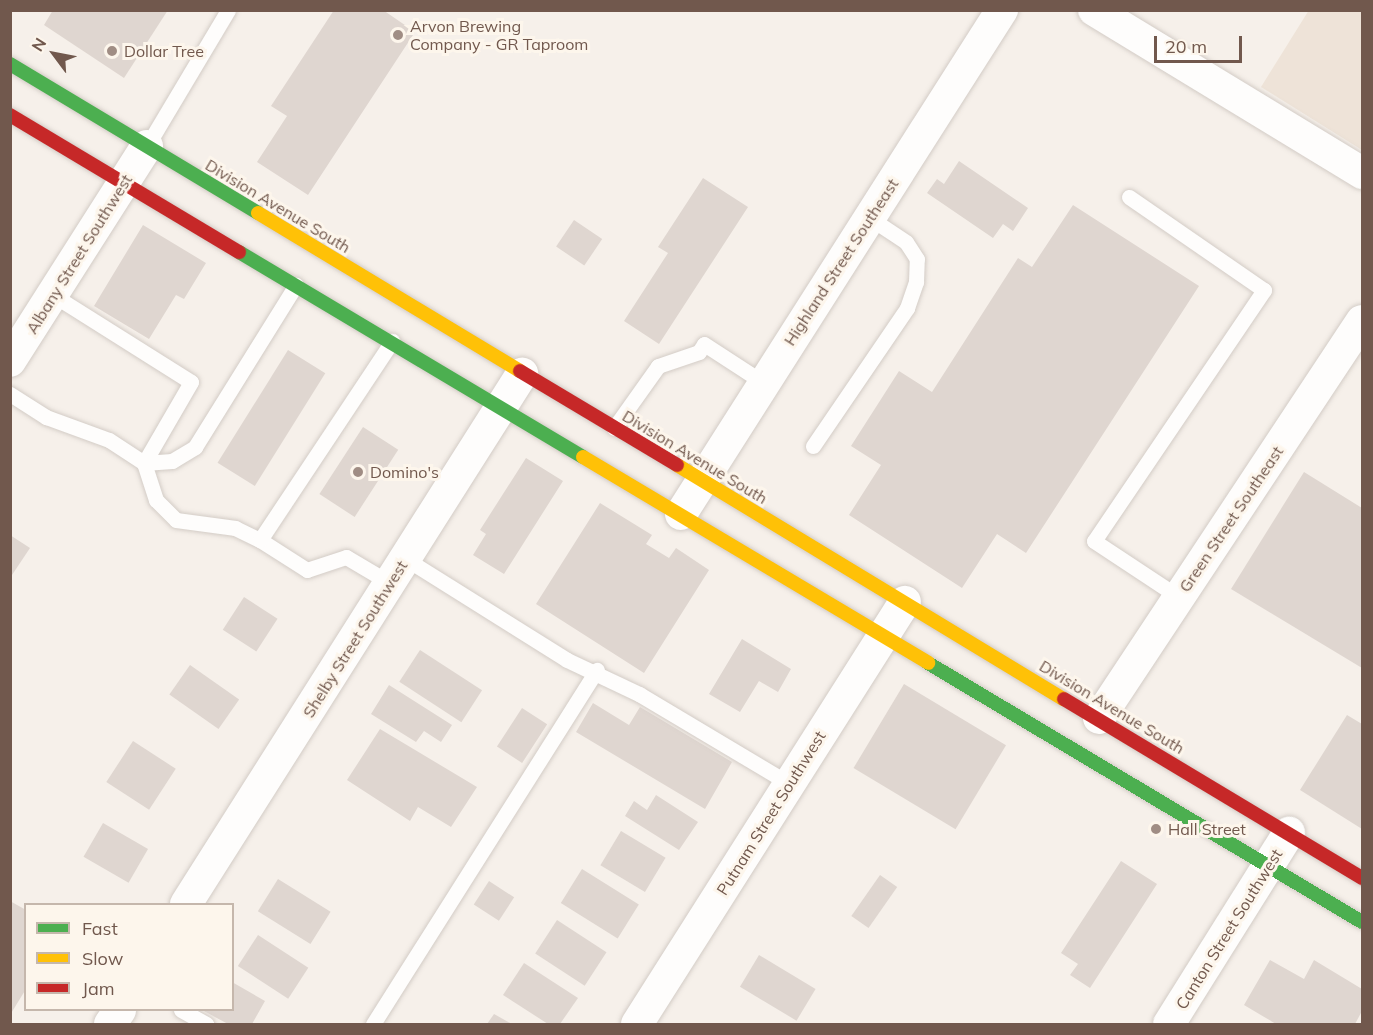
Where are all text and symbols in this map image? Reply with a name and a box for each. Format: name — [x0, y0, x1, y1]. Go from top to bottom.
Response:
place label: Arvon Brewing Company - GR Taproom — [410, 16, 588, 54]
north arrow — [24, 24, 84, 84]
scale bar — [1157, 24, 1246, 62]
marker: Arvon Brewing Company - GR Taproom — [391, 28, 405, 42]
text: N — [27, 34, 50, 55]
text: 20 m — [1165, 35, 1207, 58]
place label: Dollar Tree — [124, 41, 204, 61]
marker: Dollar Tree — [105, 44, 119, 58]
street label: Division Avenue South — [202, 155, 354, 257]
street label: Albany Street Southwest — [22, 171, 136, 337]
street label: Highland Street Southeast — [780, 175, 902, 349]
street label: Division Avenue South — [619, 406, 771, 508]
street label: Green Street Southeast — [1175, 442, 1287, 596]
place label: Domino's — [370, 462, 439, 482]
marker: Domino's — [351, 465, 365, 479]
street label: Shelby Street Southwest — [299, 557, 411, 721]
street label: Division Avenue South — [1036, 656, 1188, 758]
street label: Putnam Street Southwest — [713, 727, 829, 899]
place label: Hall Street — [1168, 819, 1246, 839]
marker: Hall Street — [1149, 822, 1163, 836]
street label: Canton Street Southwest — [1172, 845, 1286, 1013]
legend — [24, 903, 234, 1011]
text: Fast — [82, 917, 118, 940]
text: Slow — [82, 947, 123, 970]
text: Jam — [82, 977, 115, 1000]

